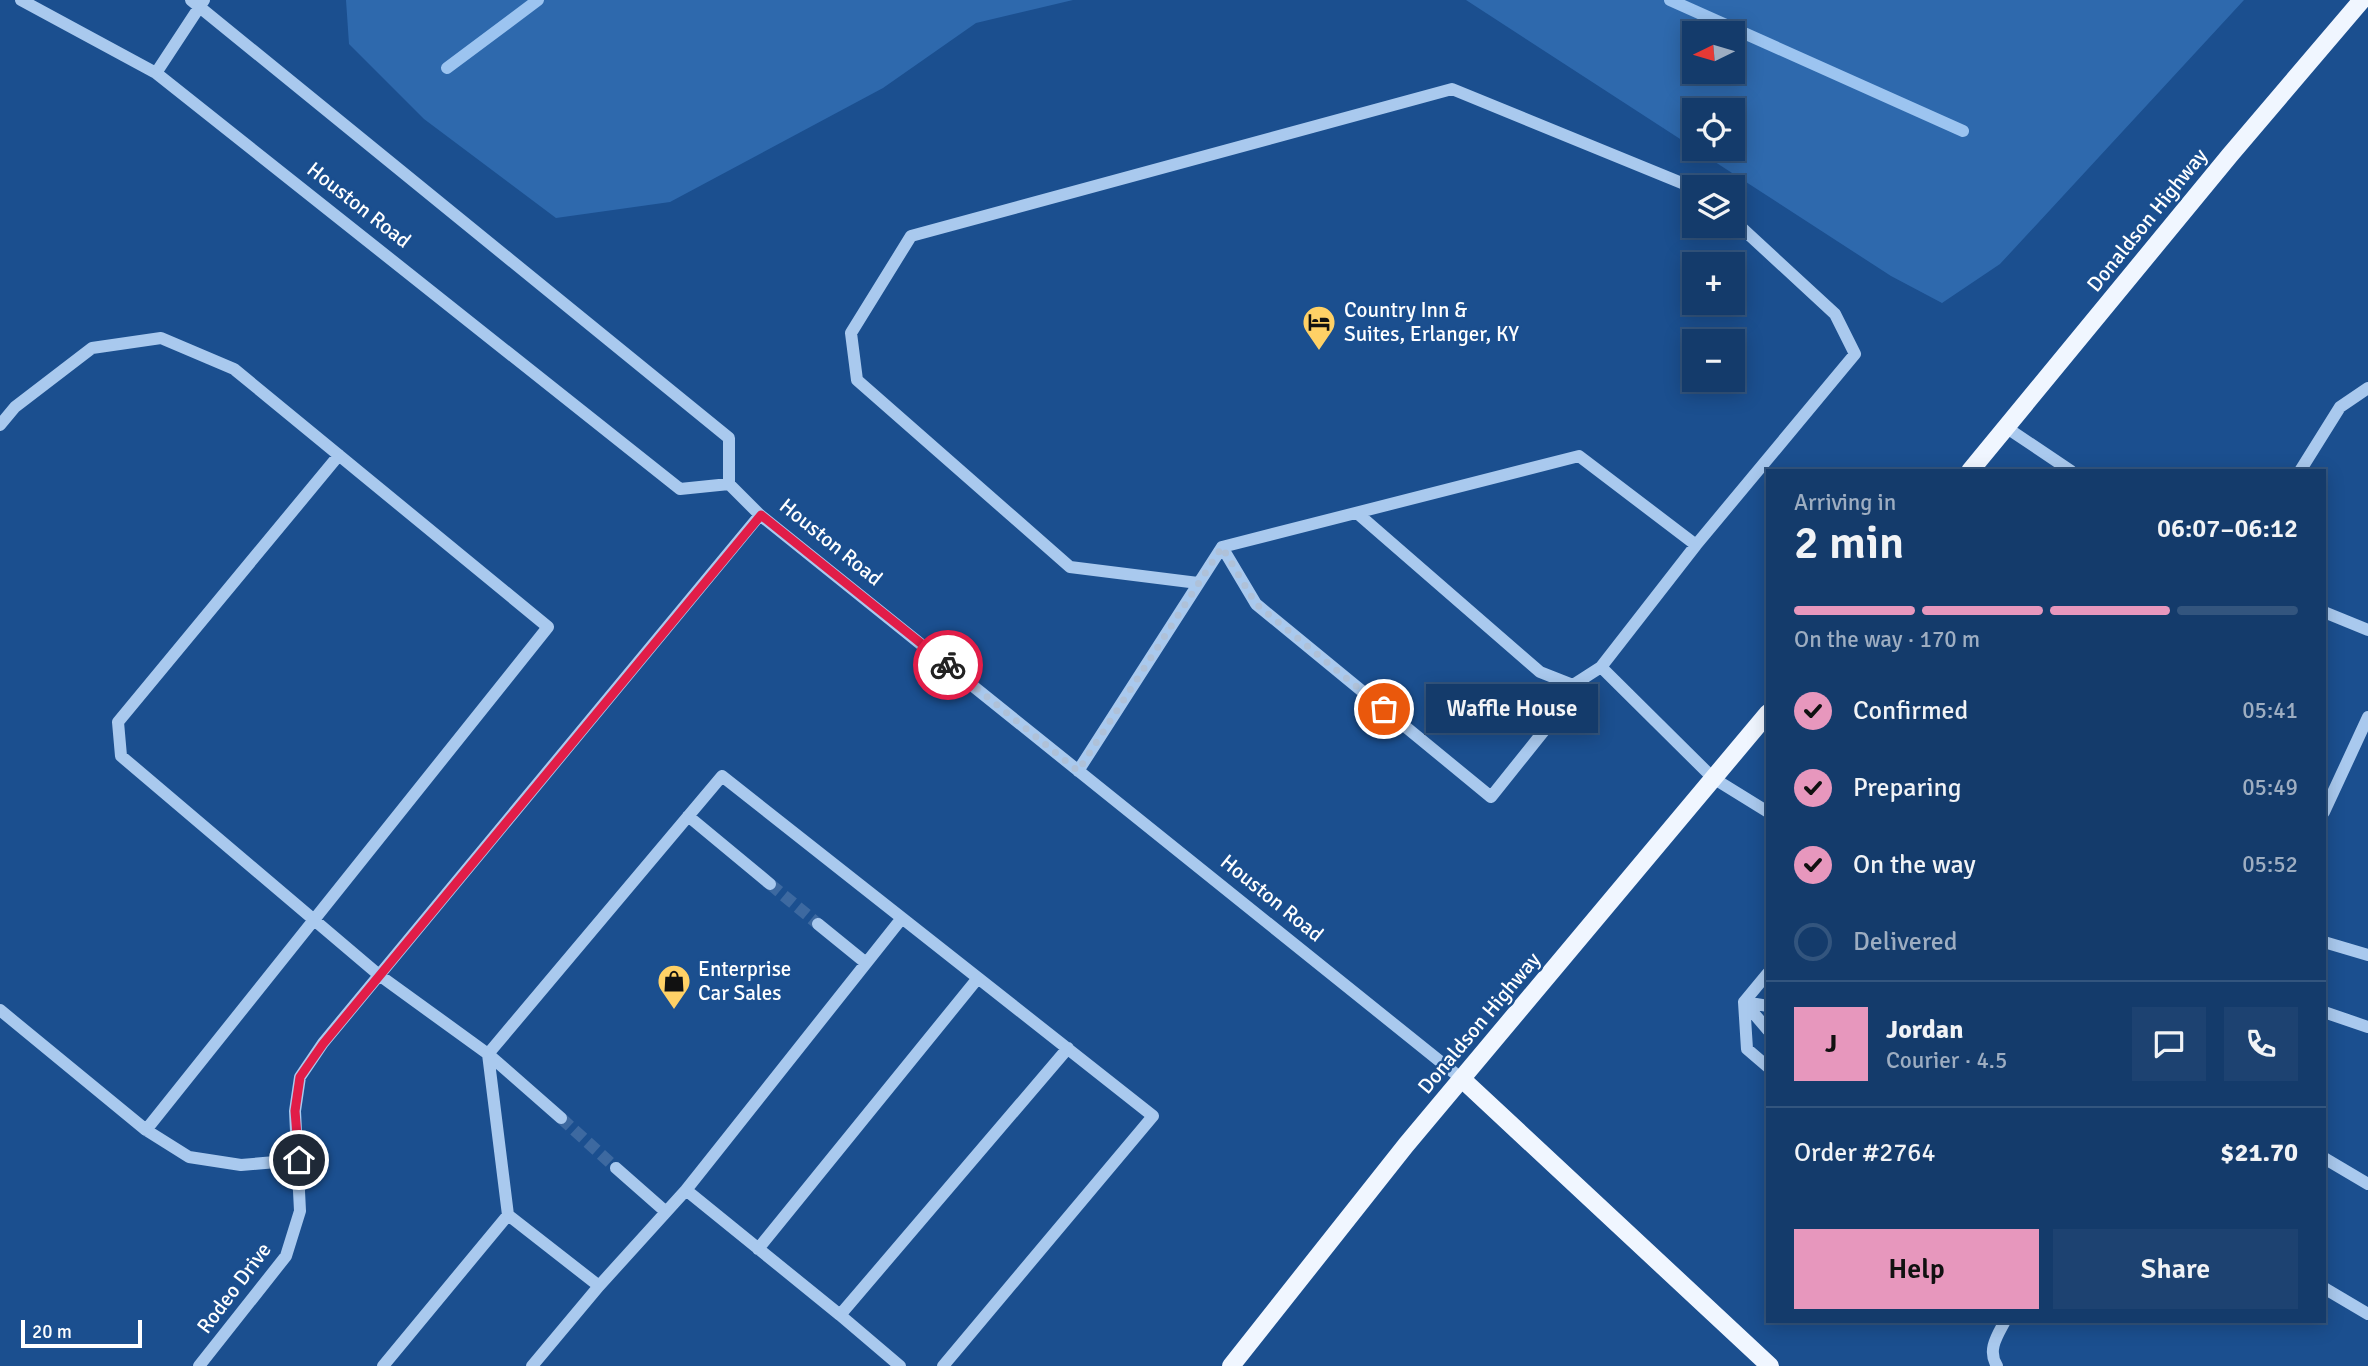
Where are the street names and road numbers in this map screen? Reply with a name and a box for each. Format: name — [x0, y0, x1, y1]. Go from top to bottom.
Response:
street label: Donaldson Highway — [2081, 143, 2213, 297]
street label: Houston Road — [302, 156, 416, 254]
street label: Houston Road — [774, 493, 888, 591]
street label: Houston Road — [1215, 849, 1329, 947]
street label: Donaldson Highway — [1412, 947, 1546, 1099]
street label: Rodeo Drive — [191, 1237, 277, 1339]

